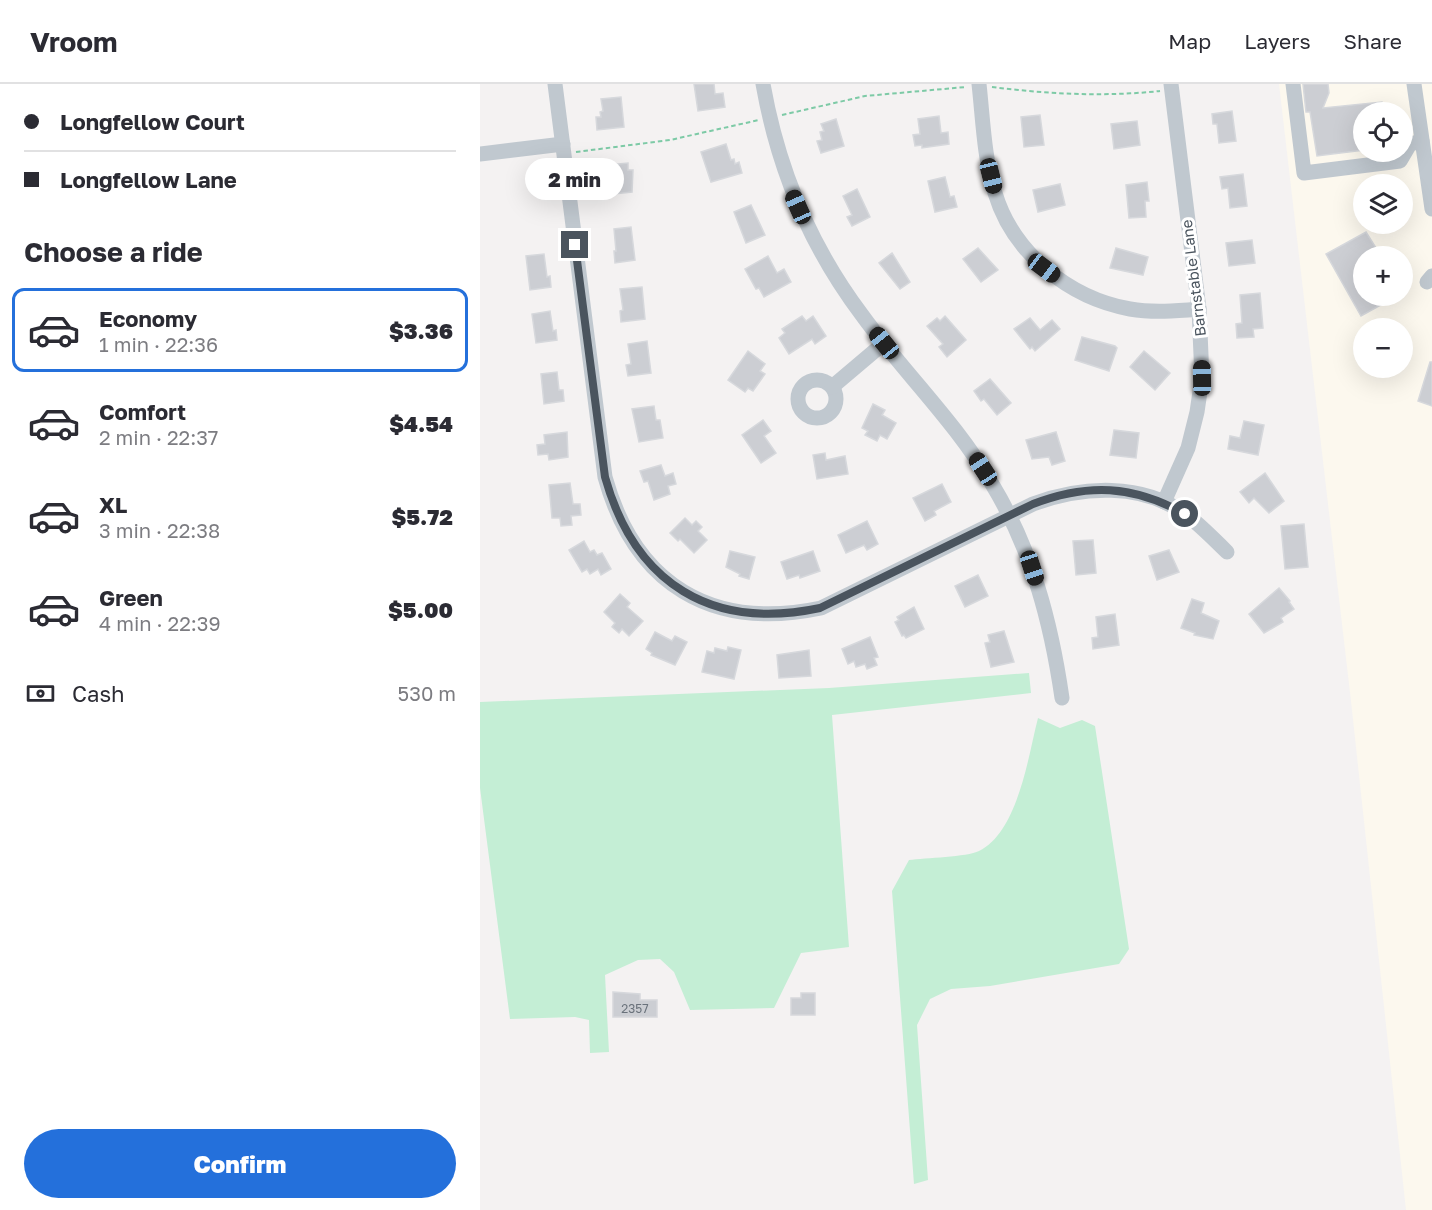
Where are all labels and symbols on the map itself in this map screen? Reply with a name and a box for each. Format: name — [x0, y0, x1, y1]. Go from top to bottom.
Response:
car — [978, 156, 1004, 196]
callout: 2 min — [526, 158, 624, 200]
car — [782, 187, 814, 227]
street label: Barnstable Lane — [1177, 218, 1209, 338]
route end — [561, 231, 588, 258]
car — [1024, 250, 1064, 286]
car — [866, 323, 902, 363]
car — [1193, 360, 1211, 396]
car — [966, 449, 1000, 489]
route start — [1171, 500, 1198, 527]
car — [1018, 548, 1046, 588]
house number: 2357 — [621, 1001, 649, 1016]

